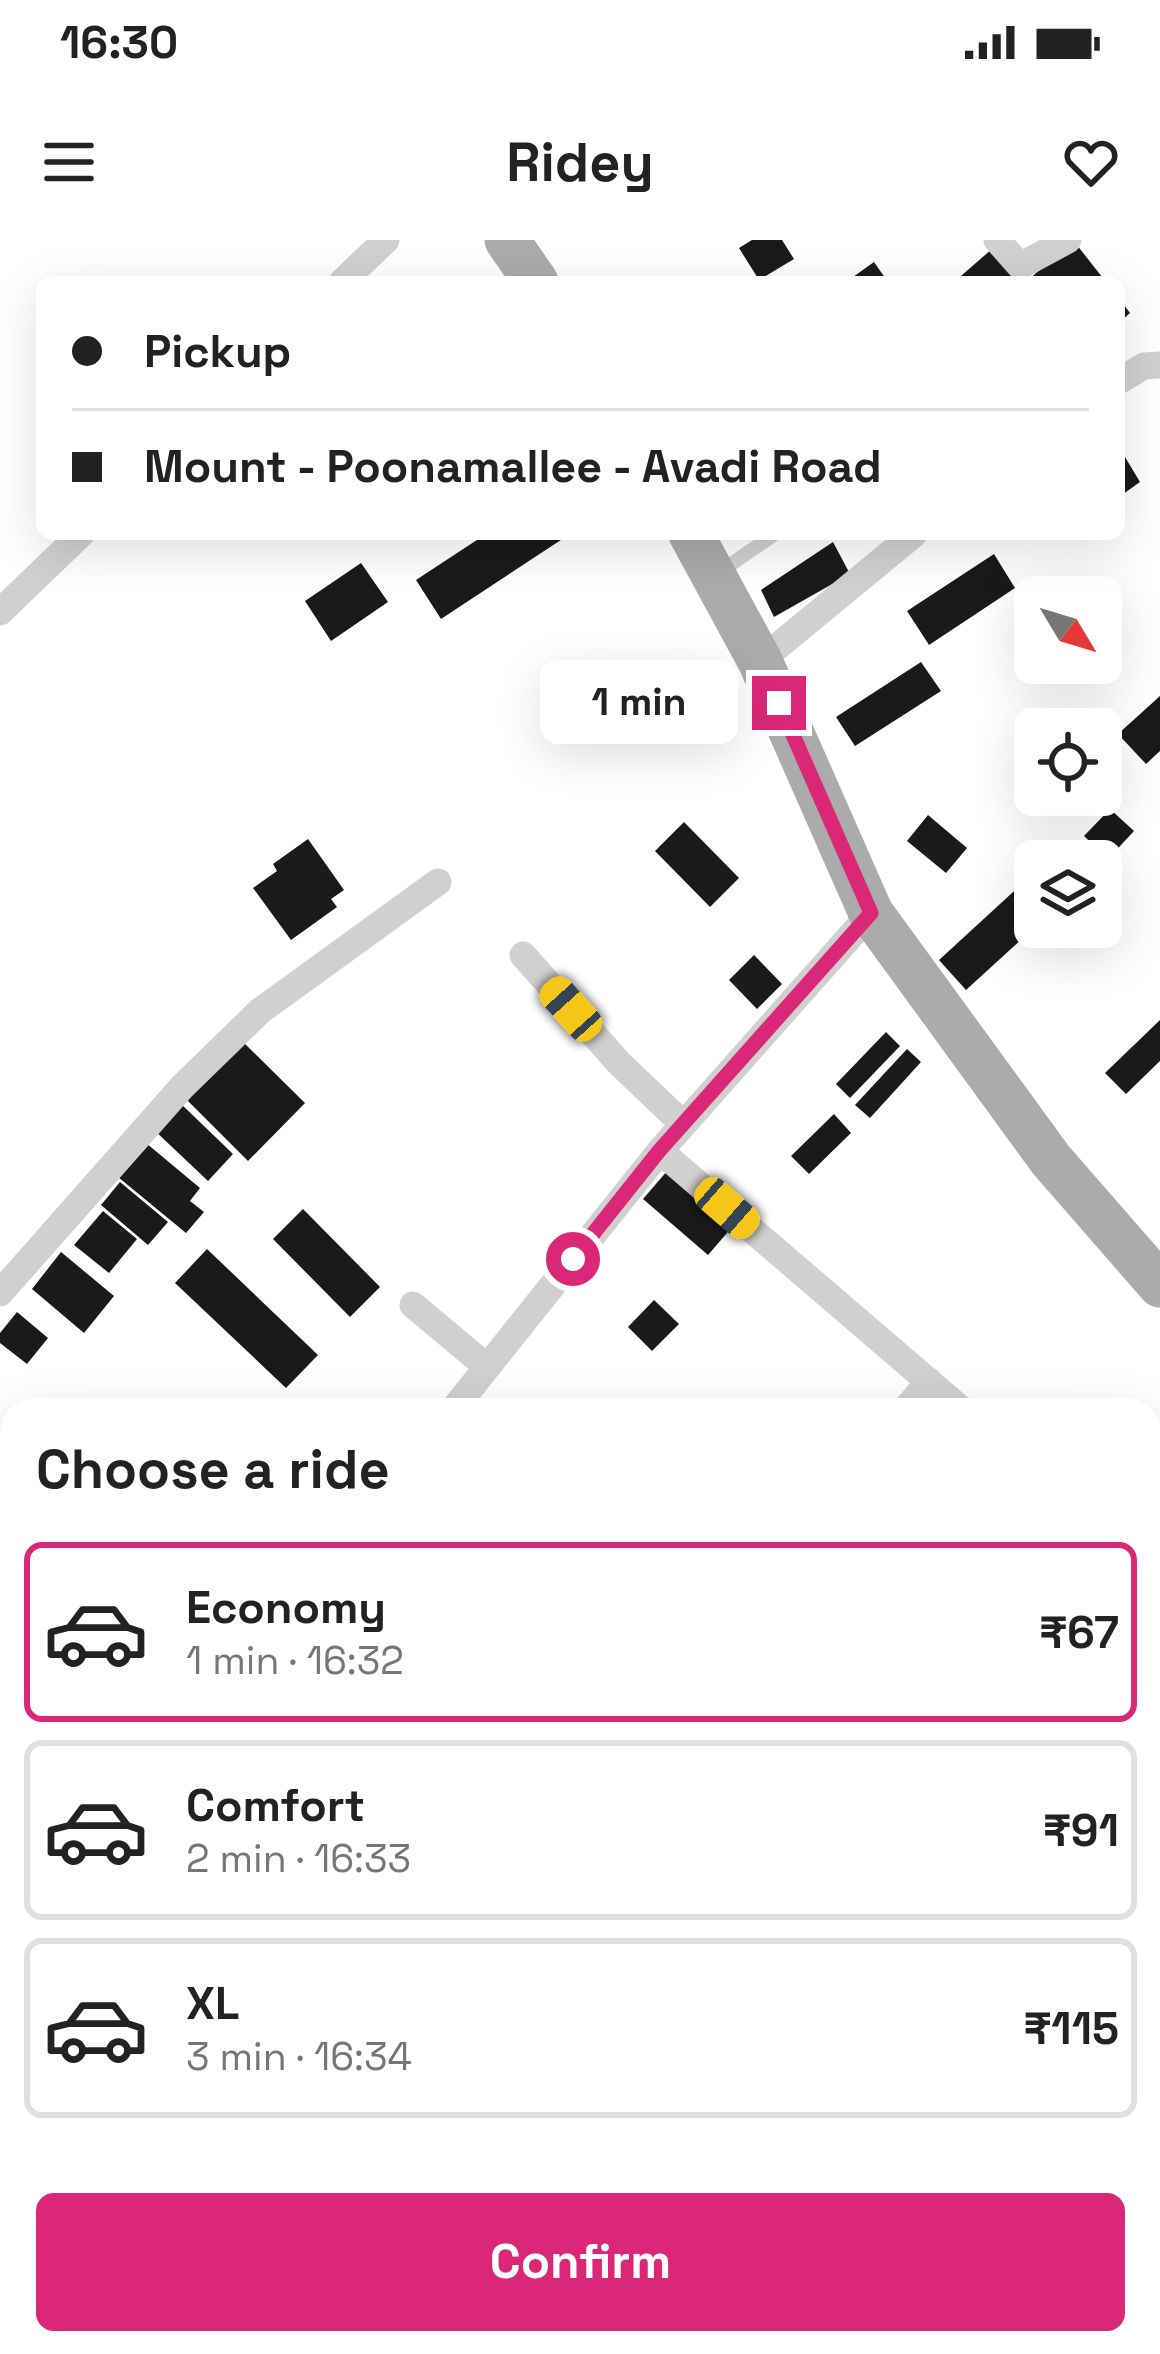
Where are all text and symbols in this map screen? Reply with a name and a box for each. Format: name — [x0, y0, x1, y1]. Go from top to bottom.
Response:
text: 16:30 — [60, 14, 178, 71]
text: Ridey — [506, 128, 654, 197]
icon: menu — [36, 129, 102, 195]
icon: heart — [1058, 129, 1124, 195]
text: Pickup — [144, 323, 291, 380]
text: Mount - Poonamallee - Avadi Road — [144, 438, 882, 495]
north arrow — [1014, 576, 1122, 684]
map controls — [1014, 576, 1122, 948]
callout: 1 min — [539, 661, 737, 745]
route end — [752, 676, 806, 730]
text: 1 min — [591, 677, 687, 726]
button: locate — [1014, 708, 1122, 816]
button: layers — [1014, 840, 1122, 948]
car — [534, 970, 608, 1048]
car — [688, 1171, 766, 1245]
route start — [546, 1232, 600, 1286]
text: Choose a ride — [36, 1435, 390, 1504]
icon: car — [42, 1578, 150, 1686]
text: Economy — [186, 1579, 386, 1636]
text: ₹67 — [1039, 1604, 1119, 1661]
text: 1 min · 16:32 — [186, 1636, 404, 1685]
icon: car — [42, 1776, 150, 1884]
text: Comfort — [186, 1777, 365, 1834]
text: ₹91 — [1043, 1802, 1119, 1859]
text: 2 min · 16:33 — [186, 1834, 411, 1883]
icon: car — [42, 1974, 150, 2082]
text: XL — [186, 1975, 239, 2032]
text: ₹115 — [1023, 2000, 1119, 2057]
text: 3 min · 16:34 — [186, 2032, 412, 2081]
button: Confirm — [36, 2193, 1125, 2331]

